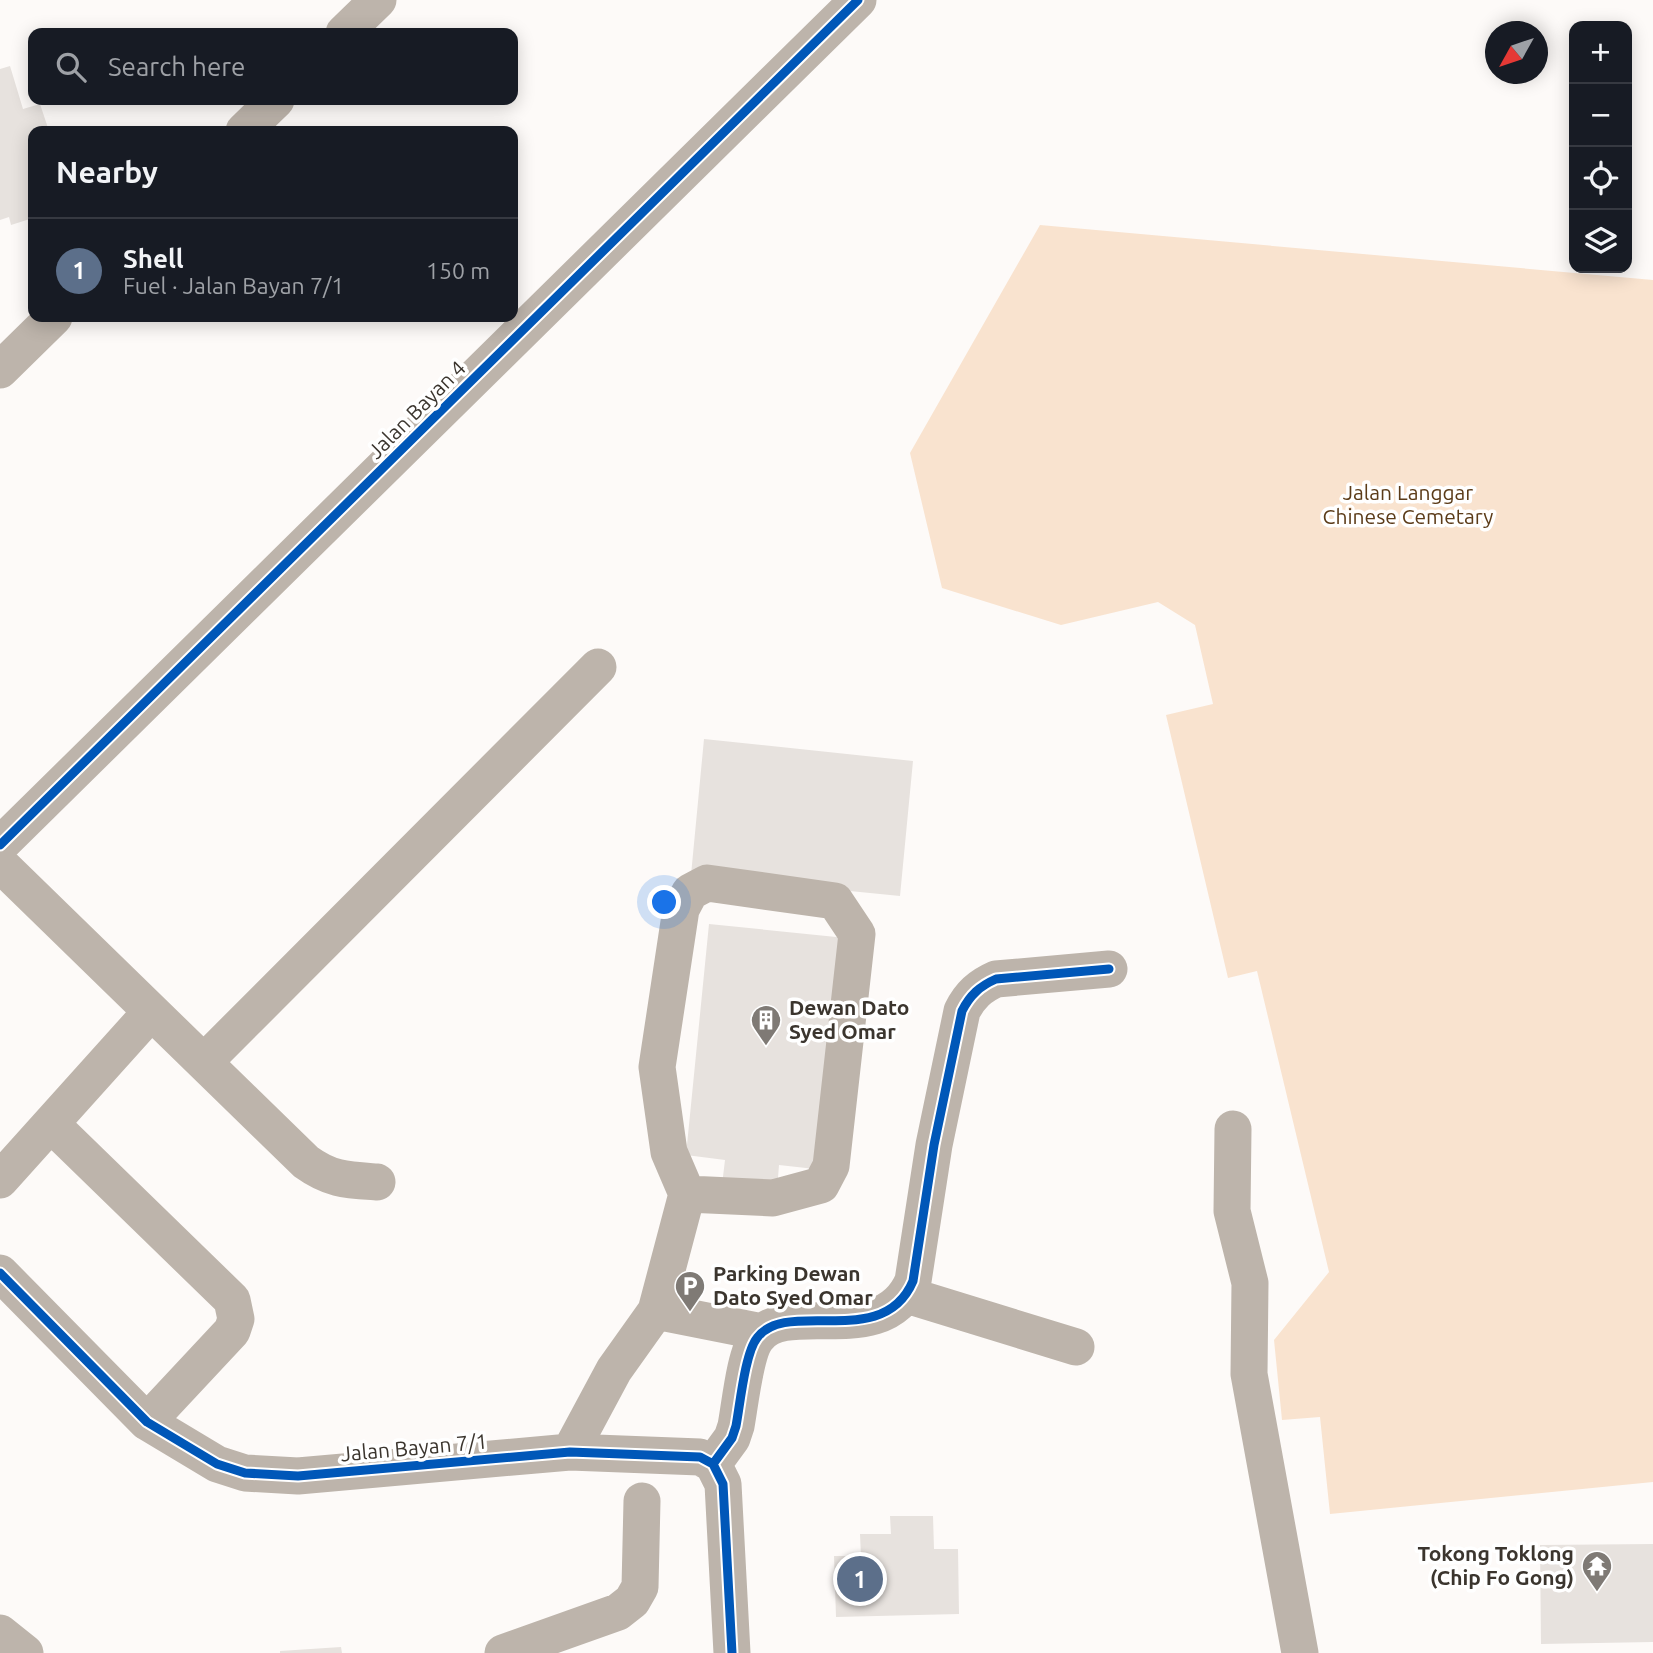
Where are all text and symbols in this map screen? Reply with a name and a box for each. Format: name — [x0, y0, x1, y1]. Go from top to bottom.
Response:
north arrow — [1485, 21, 1548, 84]
map controls — [1569, 21, 1632, 273]
button: + — [1569, 21, 1632, 84]
search box — [28, 28, 518, 105]
icon: search — [52, 48, 90, 86]
text: Search here — [108, 52, 245, 81]
button: − — [1569, 84, 1632, 147]
button: locate — [1569, 147, 1632, 210]
text: Nearby — [56, 155, 158, 189]
button: layers — [1569, 210, 1632, 273]
text: Shell — [123, 244, 184, 273]
text: 1 — [73, 258, 85, 283]
text: 150 m — [426, 258, 490, 283]
text: Fuel · Jalan Bayan 7/1 — [123, 273, 344, 298]
street label: Jalan Bayan 4 — [363, 356, 470, 463]
park label: Jalan Langgar Chinese Cemetary — [1323, 480, 1493, 528]
your location — [647, 885, 681, 919]
place label: Dewan Dato Syed Omar — [789, 995, 909, 1043]
building icon: Dewan Dato Syed Omar — [749, 1003, 783, 1047]
place label: Parking Dewan Dato Syed Omar — [713, 1261, 873, 1309]
parking icon: Parking Dewan Dato Syed Omar — [673, 1269, 707, 1313]
street label: Jalan Bayan 7/1 — [339, 1429, 488, 1465]
place label: Tokong Toklong (Chip Fo Gong) — [1418, 1541, 1574, 1589]
temple icon: Tokong Toklong (Chip Fo Gong) — [1580, 1549, 1614, 1593]
pin: 1 — [837, 1553, 883, 1605]

